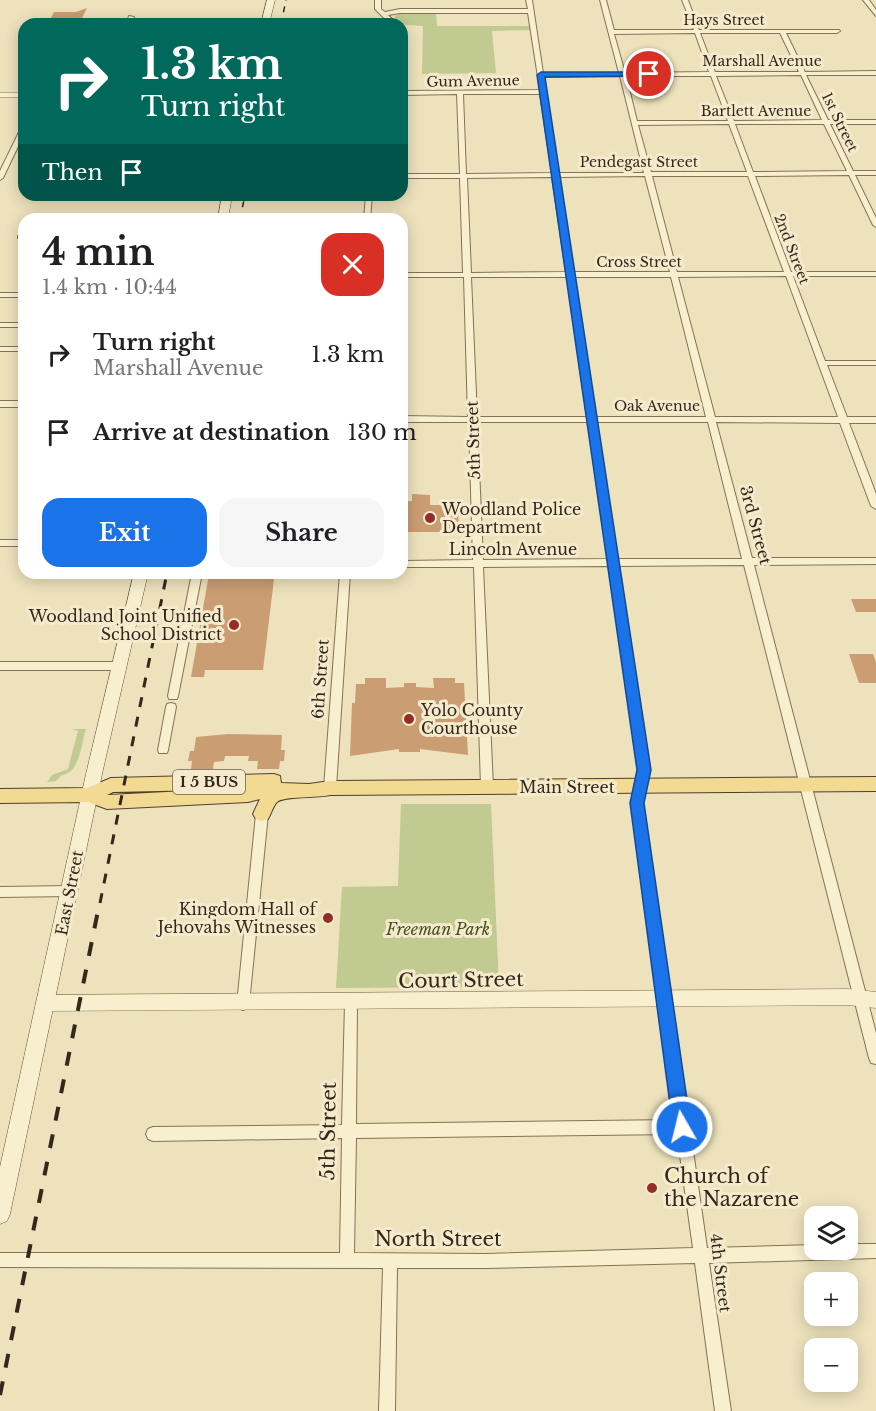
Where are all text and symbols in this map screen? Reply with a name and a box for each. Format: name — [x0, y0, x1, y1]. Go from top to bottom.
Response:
street label: Hays Street — [683, 11, 766, 29]
text: 1.3 km — [141, 38, 283, 90]
icon: right — [42, 42, 120, 120]
pin — [623, 48, 674, 99]
street label: Marshall Avenue — [702, 52, 822, 70]
icon: arrive — [632, 57, 665, 90]
street label: Gum Avenue — [426, 71, 520, 91]
street label: 1st Street — [818, 89, 862, 155]
text: Turn right — [141, 90, 285, 123]
street label: Bartlett Avenue — [701, 102, 811, 120]
street label: Pendegast Street — [580, 153, 699, 171]
icon: arrive — [115, 156, 148, 189]
text: Then — [42, 159, 103, 186]
street label: 2nd Street — [770, 211, 814, 287]
text: 4 min — [42, 230, 154, 275]
button: close — [321, 233, 384, 296]
street label: Cross Street — [596, 253, 683, 271]
text: 1.4 km · 10:44 — [42, 275, 177, 299]
text: Turn right — [93, 329, 215, 356]
icon: right — [42, 338, 75, 371]
text: 1.3 km — [311, 341, 384, 368]
text: Marshall Avenue — [93, 356, 263, 380]
street label: Oak Avenue — [614, 397, 700, 415]
street label: 5th Street — [462, 400, 484, 480]
icon: arrive — [42, 416, 75, 449]
text: Arrive at destination — [93, 419, 330, 446]
text: 130 m — [348, 419, 417, 446]
street label: 3rd Street — [736, 483, 776, 567]
button: Exit — [42, 498, 207, 567]
button: Share — [219, 498, 384, 567]
place label: Woodland Police Department — [441, 499, 581, 537]
marker: Woodland Police Department — [423, 511, 437, 525]
street label: Lincoln Avenue — [449, 539, 577, 559]
place label: Woodland Joint Unified School District — [28, 606, 222, 644]
marker: Woodland Joint Unified School District — [227, 618, 241, 632]
street label: 6th Street — [307, 638, 333, 720]
place label: Yolo County Courthouse — [420, 700, 524, 738]
marker: Yolo County Courthouse — [402, 712, 416, 726]
road number: I 5 BUS — [173, 770, 245, 794]
street label: Main Street — [519, 777, 615, 797]
street label: East Street — [51, 849, 87, 937]
place label: Kingdom Hall of Jehovahs Witnesses — [156, 899, 318, 937]
marker: Kingdom Hall of Jehovahs Witnesses — [321, 911, 335, 925]
park label: Freeman Park — [385, 919, 490, 939]
street label: Court Street — [398, 967, 524, 993]
street label: 5th Street — [315, 1081, 341, 1180]
position arrow — [650, 1095, 714, 1159]
place label: Church of the Nazarene — [664, 1164, 799, 1211]
marker: Church of the Nazarene — [645, 1181, 659, 1195]
map controls — [804, 1206, 858, 1392]
button: layers — [804, 1206, 858, 1260]
street label: North Street — [374, 1227, 502, 1251]
street label: 4th Street — [706, 1233, 736, 1313]
button: + — [804, 1272, 858, 1326]
button: − — [804, 1338, 858, 1392]

